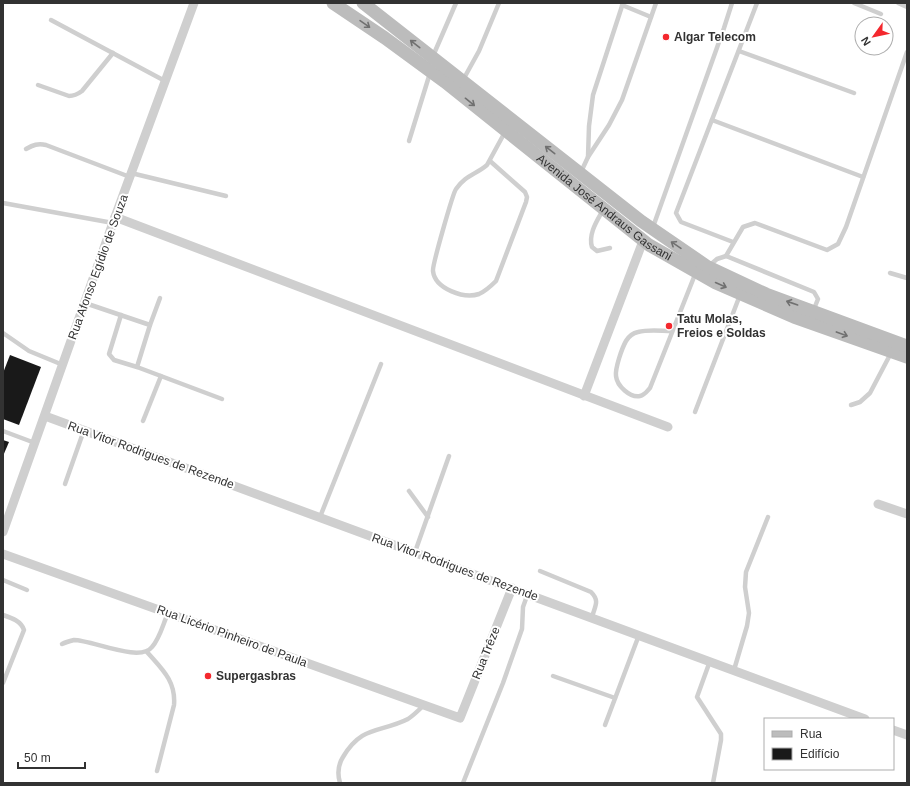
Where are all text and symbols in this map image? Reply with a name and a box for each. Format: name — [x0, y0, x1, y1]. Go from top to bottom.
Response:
north arrow — [854, 16, 894, 56]
one-way arrow — [360, 20, 371, 28]
place label: Algar Telecom — [674, 30, 756, 44]
marker: Algar Telecom — [661, 32, 671, 42]
text: N — [858, 35, 873, 48]
one-way arrow — [409, 39, 420, 48]
one-way arrow — [464, 98, 475, 106]
one-way arrow — [544, 145, 555, 154]
street label: Avenida José Andraus Gassani — [534, 151, 674, 264]
street label: Rua Afonso Egídio de Souza — [65, 192, 131, 341]
one-way arrow — [671, 241, 682, 249]
one-way arrow — [715, 282, 727, 290]
one-way arrow — [785, 299, 798, 306]
place label: Tatu Molas, Freios e Soldas — [677, 312, 766, 340]
marker: Tatu Molas, Freios e Soldas — [664, 321, 674, 331]
one-way arrow — [835, 330, 847, 338]
street label: Rua Vitor Rodrigues de Rezende — [66, 418, 236, 492]
street label: Rua Vitor Rodrigues de Rezende — [370, 530, 540, 604]
street label: Rua Licério Pinheiro de Paula — [155, 602, 309, 670]
street label: Rua Trêze — [469, 624, 503, 681]
place label: Supergasbras — [216, 669, 296, 683]
marker: Supergasbras — [203, 671, 213, 681]
legend — [764, 718, 894, 770]
text: Rua — [800, 727, 822, 741]
scale bar — [18, 744, 85, 770]
text: Edifício — [800, 747, 840, 761]
text: 50 m — [24, 751, 51, 765]

